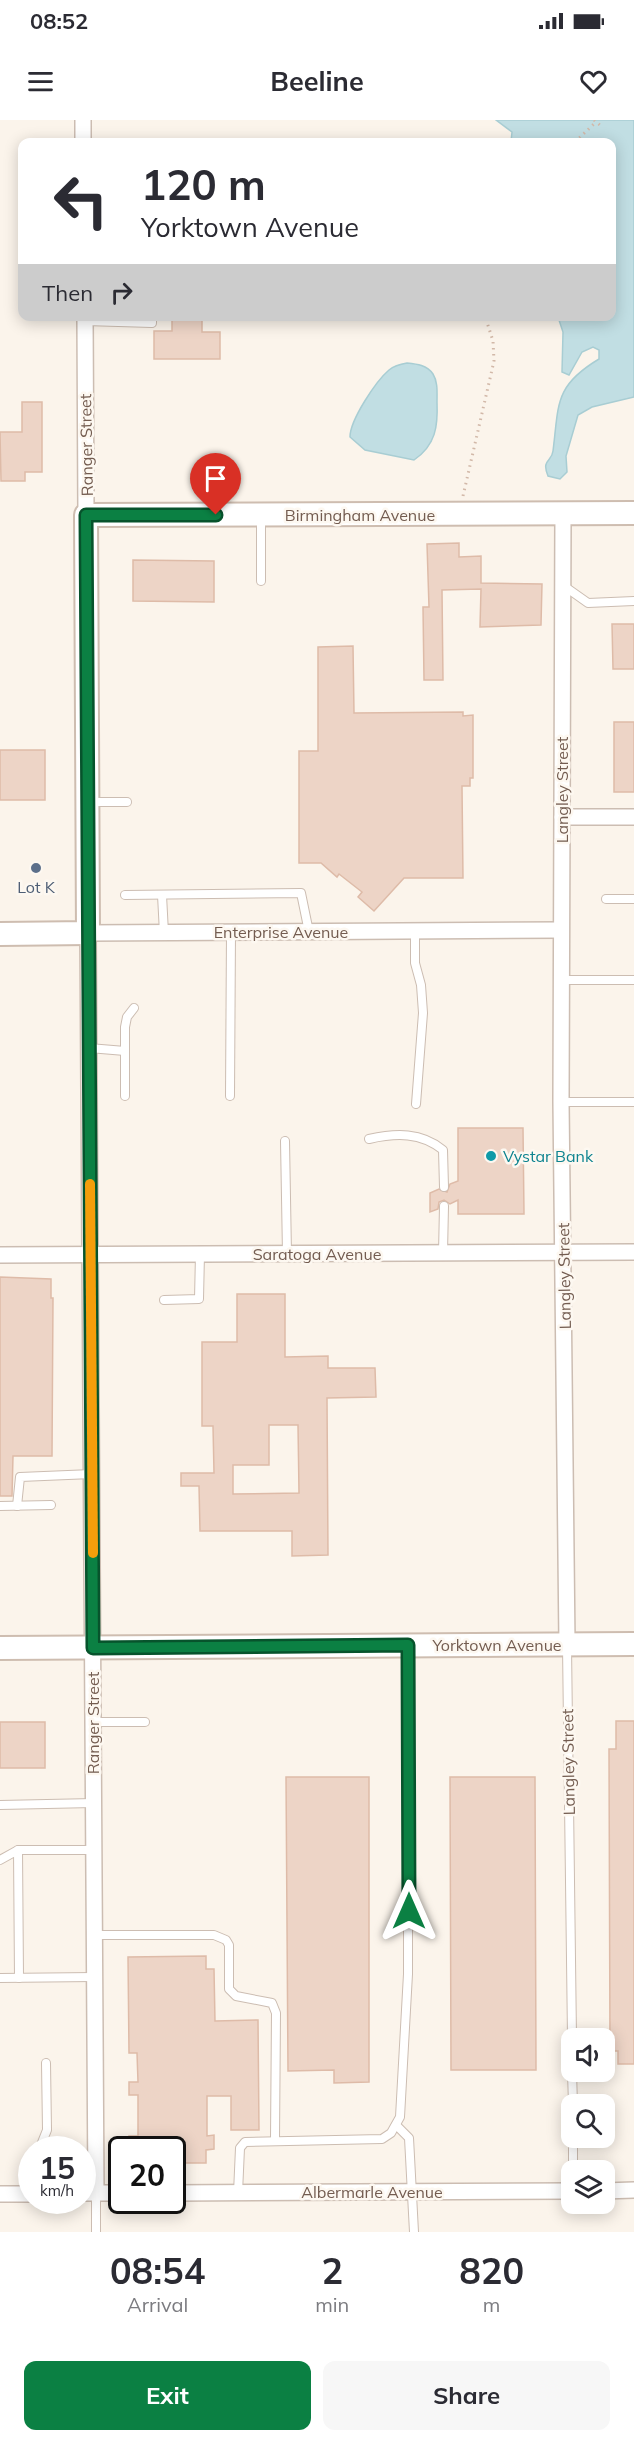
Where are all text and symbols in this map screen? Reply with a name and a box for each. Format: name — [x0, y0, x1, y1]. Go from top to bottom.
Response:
text: 08:52 — [30, 7, 88, 35]
text: Beeline — [270, 64, 364, 98]
icon: menu — [24, 65, 57, 98]
icon: heart — [577, 65, 610, 98]
text: 120 m — [141, 158, 266, 211]
icon: left — [42, 162, 120, 240]
text: Yorktown Avenue — [141, 210, 359, 244]
icon: right — [105, 276, 138, 309]
text: Then — [42, 279, 93, 307]
street label: Ranger Street — [75, 393, 97, 496]
pin — [190, 453, 241, 515]
icon: arrive — [199, 462, 232, 495]
street label: Birmingham Avenue — [285, 505, 435, 525]
street label: Langley Street — [552, 736, 572, 843]
marker: Lot K — [29, 861, 43, 875]
place label: Lot K — [17, 877, 56, 897]
street label: Enterprise Avenue — [214, 922, 348, 942]
place label: Vystar Bank — [503, 1146, 594, 1166]
marker: Vystar Bank — [484, 1149, 498, 1163]
street label: Langley Street — [553, 1222, 575, 1330]
street label: Saratoga Avenue — [253, 1244, 381, 1264]
street label: Yorktown Avenue — [431, 1635, 562, 1655]
street label: Ranger Street — [83, 1671, 103, 1774]
street label: Langley Street — [557, 1708, 579, 1816]
position arrow — [377, 1879, 441, 1943]
map controls — [561, 2028, 615, 2214]
button: sound — [561, 2028, 615, 2082]
button: search — [561, 2094, 615, 2148]
speed limit sign: 20 — [108, 2136, 186, 2214]
text: 15 — [39, 2149, 75, 2187]
button: layers — [561, 2160, 615, 2214]
text: km/h — [40, 2181, 74, 2200]
street label: Albermarle Avenue — [301, 2182, 443, 2202]
text: 08:54 — [110, 2248, 205, 2293]
text: 2 — [321, 2248, 343, 2293]
text: 820 — [459, 2248, 524, 2293]
text: Arrival — [127, 2292, 188, 2317]
text: min — [315, 2292, 349, 2317]
text: m — [483, 2292, 500, 2317]
button: Exit — [24, 2361, 311, 2430]
button: Share — [323, 2361, 610, 2430]

